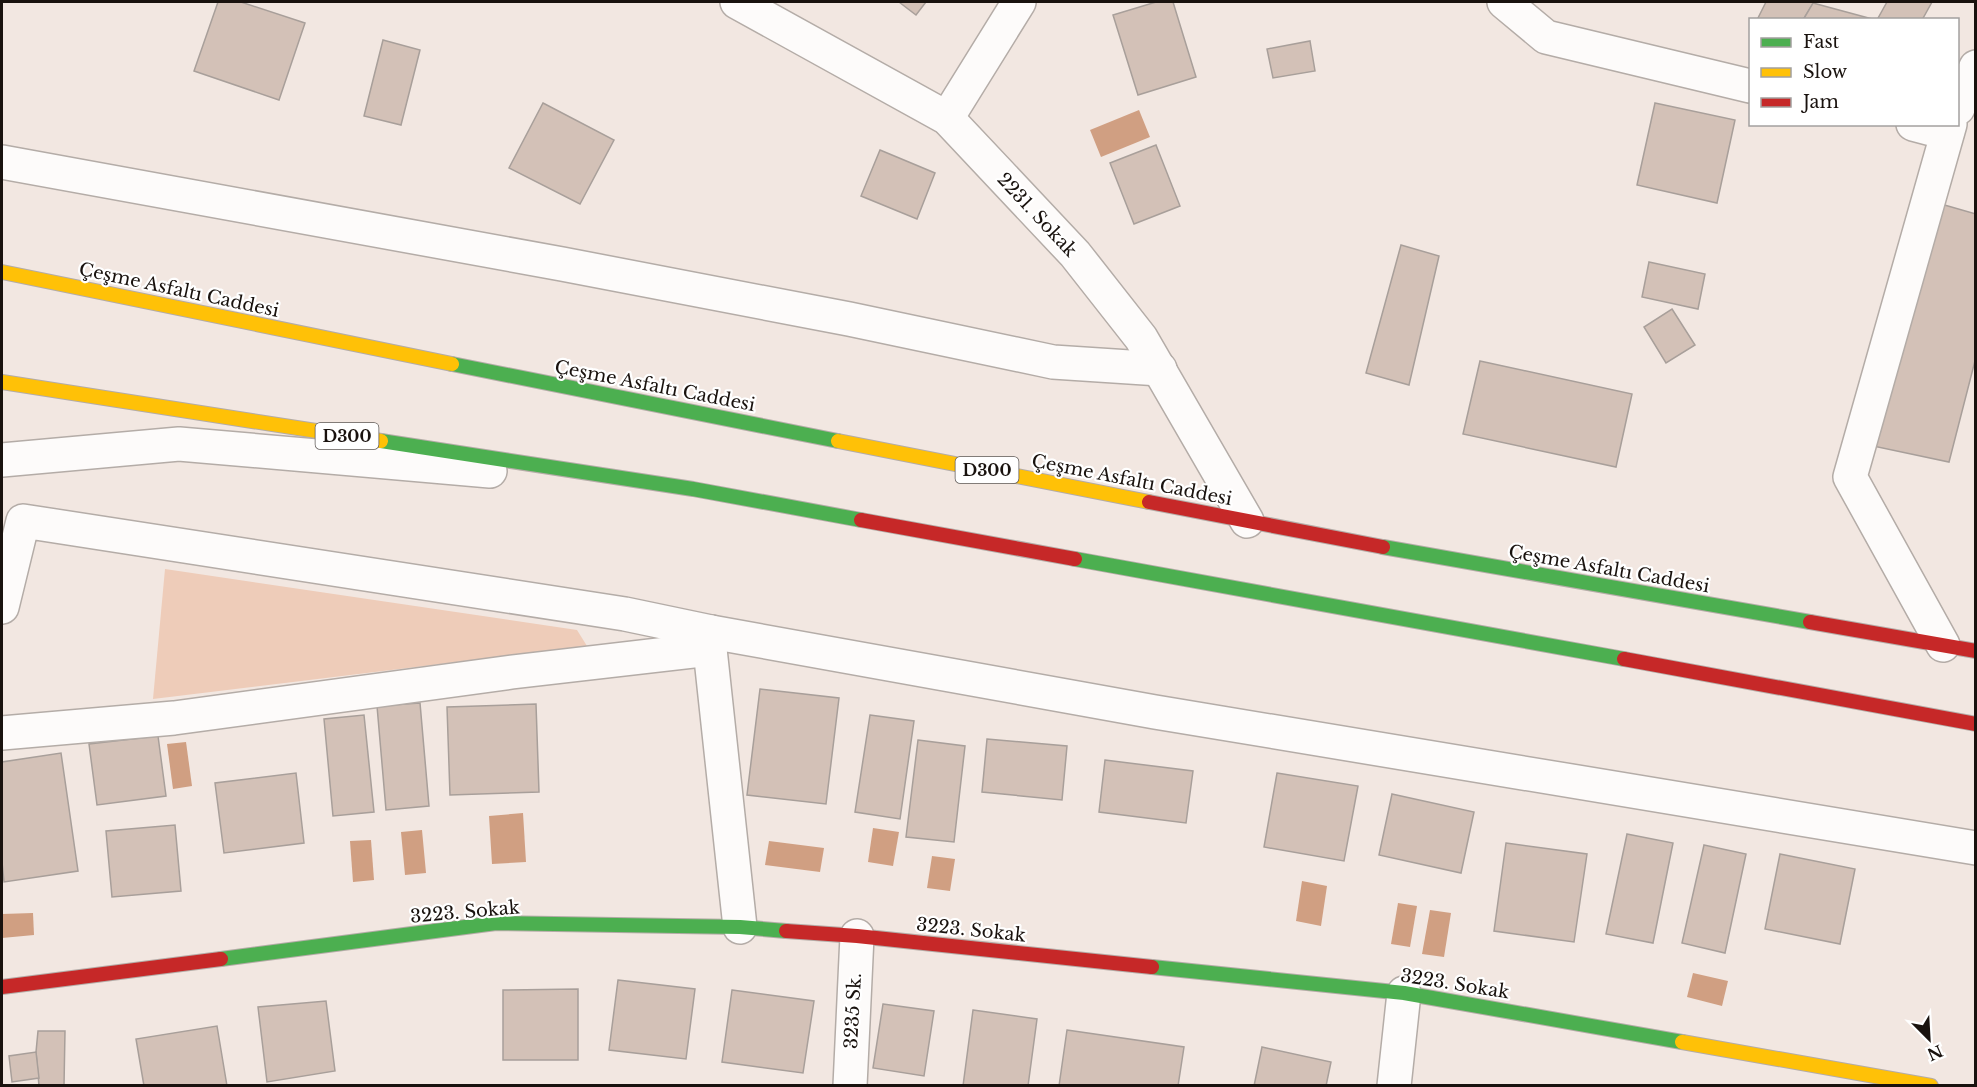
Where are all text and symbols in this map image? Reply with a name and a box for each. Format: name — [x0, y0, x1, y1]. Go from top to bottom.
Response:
legend — [1749, 18, 1959, 126]
text: Fast — [1803, 31, 1840, 53]
text: Slow — [1803, 61, 1848, 83]
text: Jam — [1801, 91, 1839, 113]
street label: 2231. Sokak — [993, 168, 1081, 262]
street label: Çeşme Asfaltı Caddesi — [77, 258, 281, 322]
street label: Çeşme Asfaltı Caddesi — [553, 356, 757, 416]
road number: D300 — [316, 423, 378, 449]
street label: Çeşme Asfaltı Caddesi — [1030, 450, 1234, 510]
road number: D300 — [956, 457, 1018, 483]
street label: Çeşme Asfaltı Caddesi — [1507, 540, 1711, 598]
street label: 3223. Sokak — [409, 896, 521, 928]
street label: 3223. Sokak — [915, 913, 1027, 947]
street label: 3223. Sokak — [1399, 965, 1511, 1003]
street label: 3235 Sk. — [840, 972, 866, 1050]
north arrow — [1899, 1009, 1959, 1069]
text: N — [1924, 1041, 1946, 1065]

